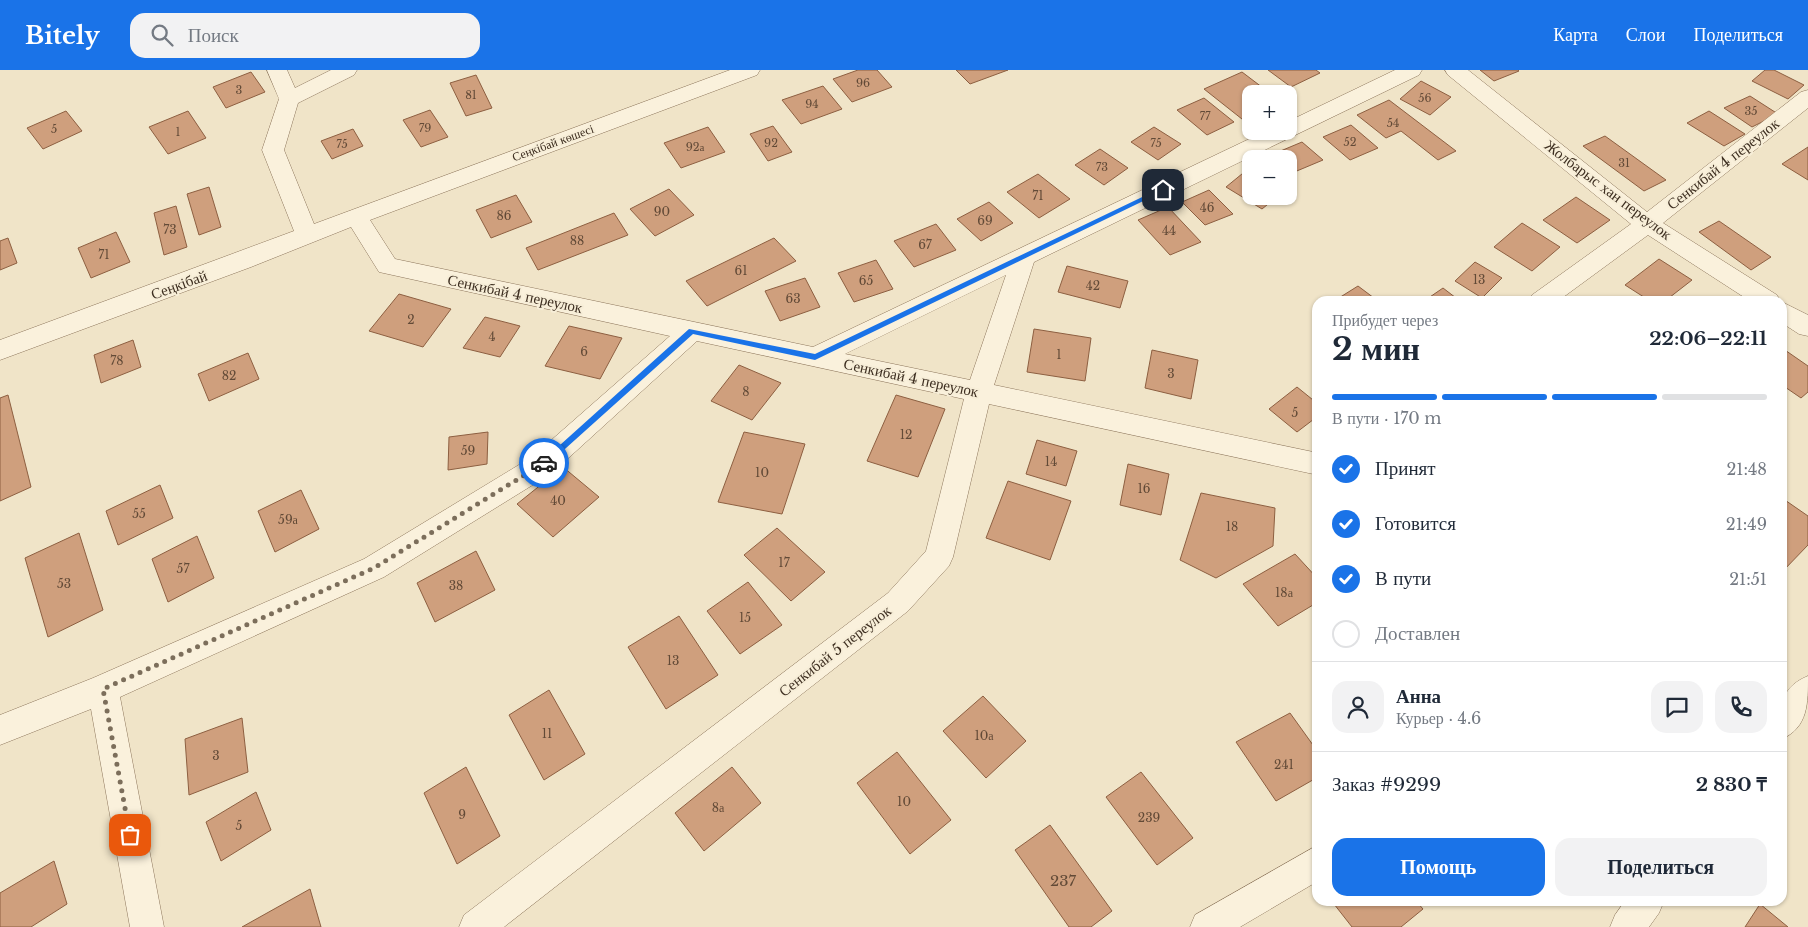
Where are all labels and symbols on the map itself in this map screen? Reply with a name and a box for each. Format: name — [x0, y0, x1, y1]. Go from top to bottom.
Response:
house number: 96 — [856, 76, 870, 90]
house number: 3 — [236, 83, 243, 97]
house number: 81 — [465, 88, 477, 102]
house number: 56 — [1418, 91, 1432, 105]
house number: 94 — [805, 97, 819, 111]
house number: 35 — [1744, 104, 1758, 118]
house number: 77 — [1199, 109, 1211, 123]
street label: Сенкибай 4 переулок — [1663, 113, 1783, 213]
house number: 54 — [1387, 116, 1399, 130]
house number: 79 — [419, 121, 431, 135]
street label: Сеңкібай көшесі — [510, 121, 596, 164]
house number: 5 — [51, 122, 57, 136]
house number: 1 — [176, 125, 181, 139]
house number: 52 — [1343, 135, 1357, 149]
house number: 92 — [764, 136, 778, 150]
house number: 75 — [1150, 136, 1162, 150]
street label: Жолбарыс хан переулок — [1541, 136, 1676, 244]
house number: 75 — [336, 137, 348, 151]
house number: 92а — [686, 140, 704, 154]
house number: 31 — [1618, 156, 1630, 170]
house number: 73 — [1096, 160, 1108, 174]
pin — [1142, 169, 1184, 211]
house number: 71 — [1032, 188, 1044, 203]
house number: 46 — [1200, 200, 1215, 215]
house number: 90 — [654, 204, 670, 219]
house number: 86 — [497, 208, 512, 223]
house number: 69 — [977, 213, 993, 228]
house number: 73 — [163, 222, 177, 237]
house number: 44 — [1162, 223, 1176, 238]
house number: 88 — [570, 233, 584, 248]
house number: 67 — [918, 237, 933, 252]
house number: 71 — [98, 247, 110, 262]
house number: 61 — [734, 263, 748, 278]
street label: Сеңкібай — [148, 266, 210, 303]
street label: Сенкибай 4 переулок — [446, 270, 585, 317]
house number: 13 — [1473, 272, 1485, 287]
house number: 65 — [859, 273, 873, 288]
house number: 42 — [1086, 278, 1100, 293]
house number: 63 — [785, 291, 801, 306]
house number: 2 — [407, 312, 415, 327]
house number: 4 — [488, 329, 496, 344]
house number: 6 — [580, 344, 588, 359]
house number: 1 — [1056, 347, 1062, 362]
house number: 78 — [110, 353, 124, 368]
street label: Сенкибай 4 переулок — [842, 354, 981, 401]
house number: 3 — [1167, 366, 1175, 381]
house number: 82 — [222, 368, 236, 383]
house number: 8 — [742, 384, 750, 399]
house number: 5 — [1292, 405, 1299, 420]
house number: 12 — [900, 427, 912, 442]
courier — [519, 438, 569, 488]
house number: 59 — [461, 443, 475, 458]
house number: 14 — [1045, 454, 1057, 469]
house number: 10 — [755, 465, 769, 480]
house number: 16 — [1137, 481, 1151, 496]
house number: 40 — [550, 493, 566, 508]
house number: 55 — [132, 506, 146, 521]
house number: 59а — [278, 512, 299, 527]
house number: 18 — [1226, 519, 1238, 534]
house number: 17 — [778, 555, 791, 570]
house number: 57 — [177, 561, 190, 576]
house number: 53 — [57, 576, 71, 591]
house number: 38 — [449, 578, 463, 593]
house number: 18а — [1275, 585, 1294, 600]
street label: Сенкибай 5 переулок — [775, 600, 895, 700]
house number: 15 — [739, 610, 751, 625]
house number: 13 — [667, 653, 679, 668]
house number: 11 — [542, 726, 552, 741]
house number: 10а — [974, 728, 994, 743]
house number: 3 — [212, 748, 220, 763]
house number: 241 — [1274, 757, 1294, 772]
house number: 10 — [897, 794, 911, 809]
house number: 8а — [712, 800, 725, 815]
house number: 9 — [458, 807, 466, 822]
house number: 239 — [1138, 810, 1160, 825]
pin — [109, 814, 151, 856]
house number: 5 — [236, 818, 243, 833]
house number: 237 — [1050, 871, 1076, 890]

